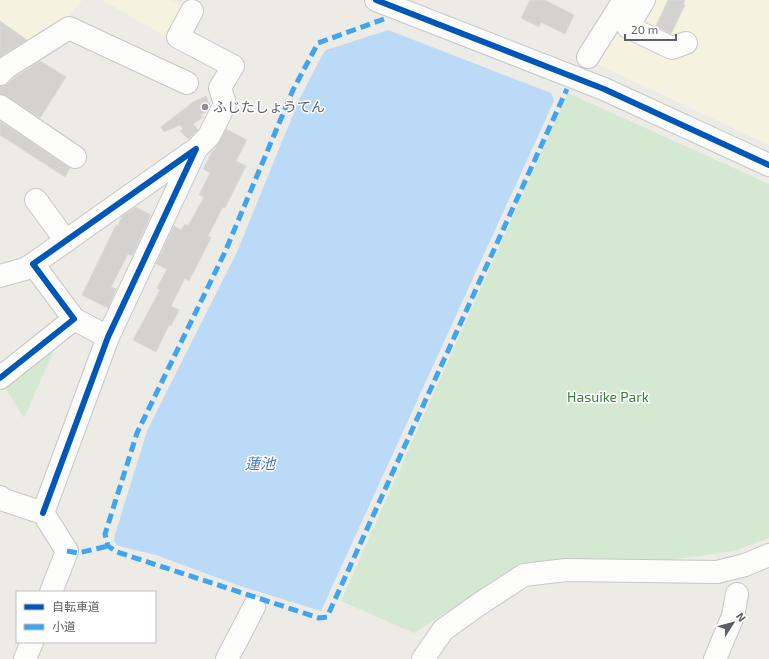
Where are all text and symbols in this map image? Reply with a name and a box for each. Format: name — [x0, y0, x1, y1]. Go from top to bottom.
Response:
scale bar — [625, 16, 676, 42]
text: 20 m — [631, 22, 658, 36]
place label: ふじたしょうてん — [213, 98, 325, 115]
marker: ふじたしょうてん — [200, 102, 210, 112]
park label: Hasuike Park — [567, 388, 649, 405]
water label: 蓮池 — [245, 454, 277, 472]
legend — [16, 591, 156, 643]
text: 自転車道 — [52, 599, 100, 613]
north arrow — [713, 603, 753, 643]
text: N — [734, 610, 749, 624]
text: 小道 — [52, 619, 76, 633]

